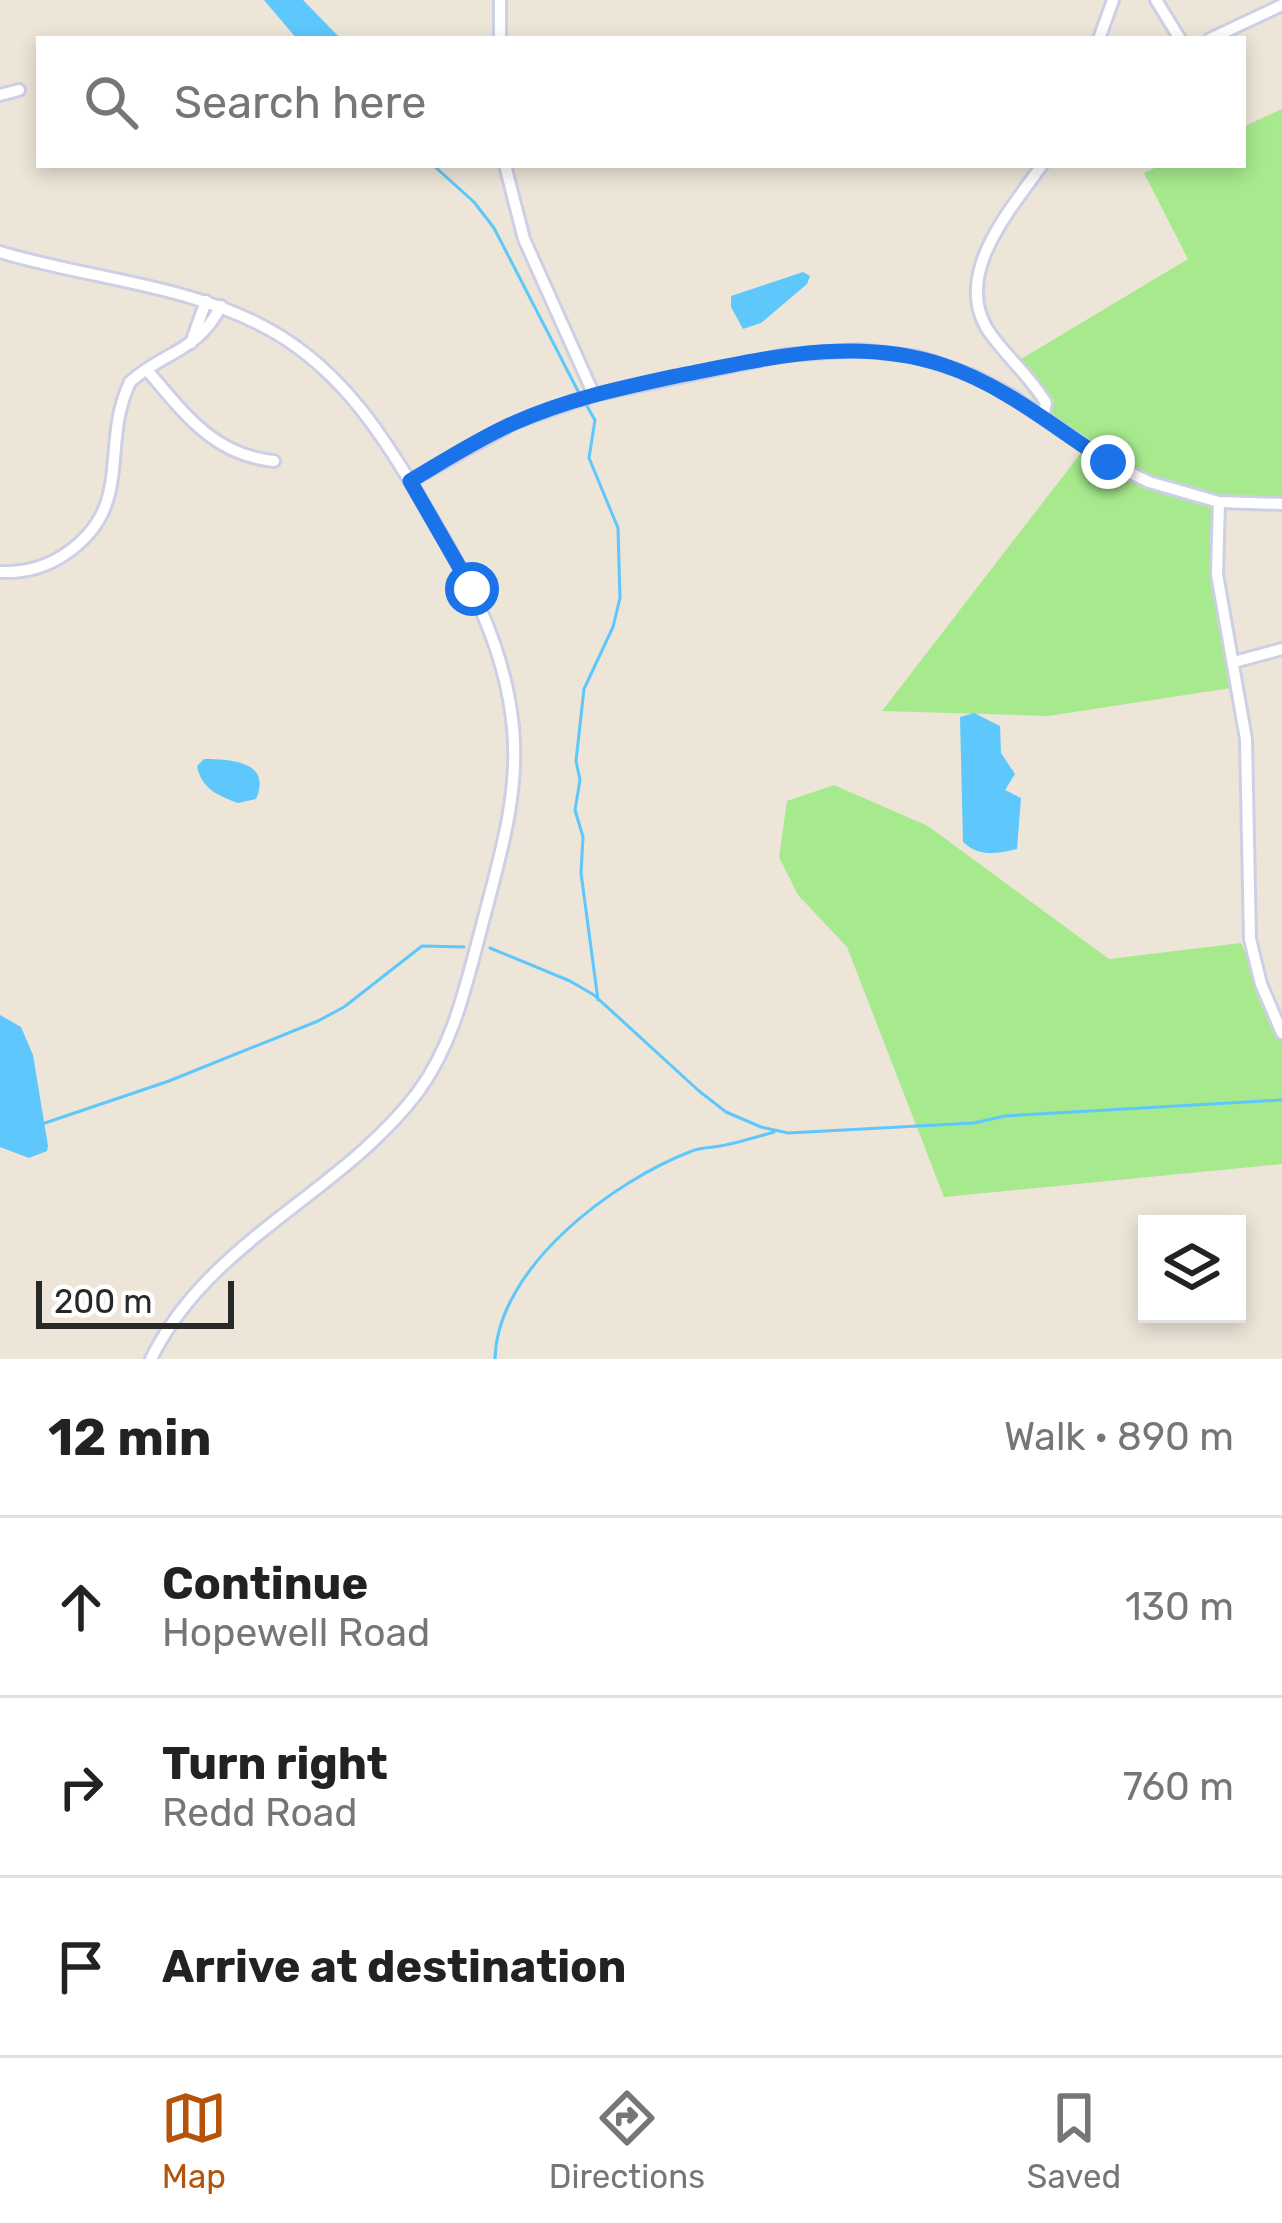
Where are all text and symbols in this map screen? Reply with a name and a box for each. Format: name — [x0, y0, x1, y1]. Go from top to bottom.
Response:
search box — [36, 36, 1246, 168]
icon: search — [78, 69, 144, 135]
text: Search here — [174, 76, 426, 129]
route end — [1081, 435, 1135, 489]
route start — [445, 562, 499, 616]
map controls — [1138, 1215, 1246, 1323]
button: layers — [1138, 1215, 1246, 1323]
scale bar — [36, 1275, 234, 1328]
text: 200 m — [54, 1282, 153, 1321]
text: 12 min — [48, 1407, 211, 1468]
text: Walk · 890 m — [1004, 1414, 1234, 1460]
text: Continue — [162, 1557, 368, 1610]
icon: ahead — [48, 1574, 114, 1640]
text: 130 m — [1125, 1584, 1234, 1630]
text: Hopewell Road — [162, 1610, 430, 1656]
text: Turn right — [162, 1737, 388, 1790]
icon: right — [48, 1754, 114, 1820]
text: 760 m — [1123, 1764, 1234, 1810]
text: Redd Road — [162, 1790, 358, 1836]
icon: arrive — [48, 1934, 114, 2000]
text: Arrive at destination — [162, 1940, 627, 1993]
tab: Map — [161, 2085, 227, 2196]
tab: Directions — [549, 2085, 705, 2196]
tab: Saved — [1027, 2085, 1121, 2196]

